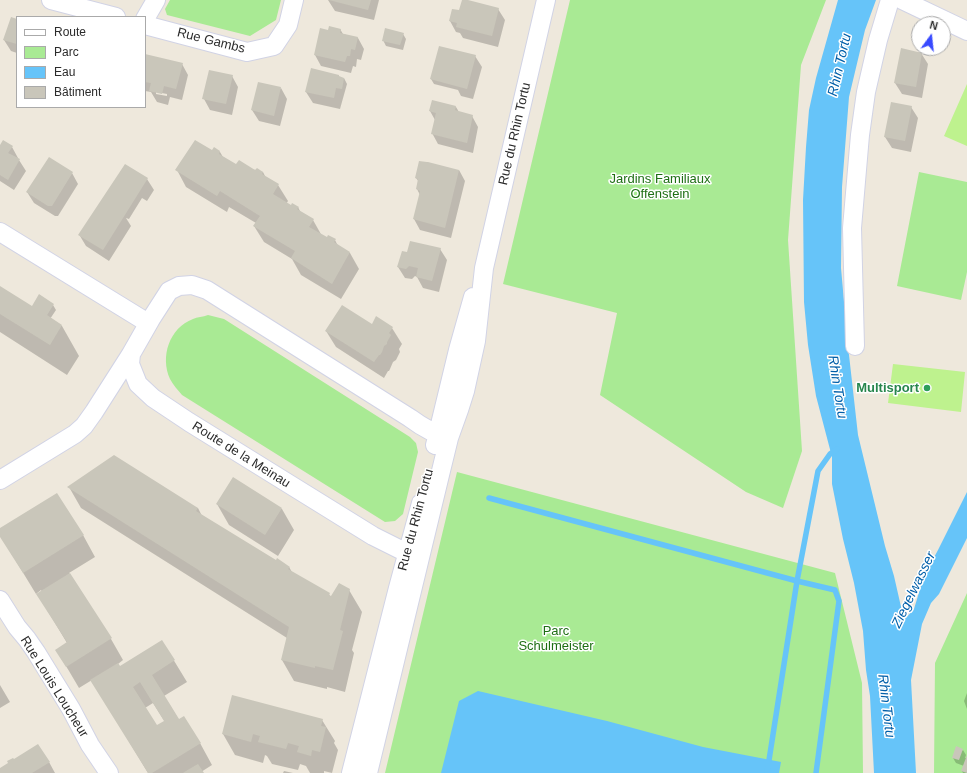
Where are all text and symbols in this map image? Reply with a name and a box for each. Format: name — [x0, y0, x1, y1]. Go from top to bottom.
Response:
legend — [16, 16, 146, 108]
north arrow — [911, 16, 951, 56]
text: N — [928, 19, 939, 32]
text: Route — [54, 25, 86, 39]
street label: Rue Gambs — [175, 25, 247, 57]
water label: Rhin Tortu — [825, 32, 855, 98]
text: Parc — [54, 45, 79, 59]
text: Eau — [54, 65, 75, 79]
street label: Rue du Rhin Tortu — [496, 81, 534, 187]
text: Bâtiment — [54, 85, 101, 99]
park label: Jardins Familiaux Offenstein — [609, 171, 711, 202]
water label: Rhin Tortu — [824, 354, 850, 420]
place label: Multisport — [856, 380, 919, 396]
marker: Multisport — [922, 383, 932, 393]
street label: Route de la Meinau — [189, 419, 293, 491]
street label: Rue du Rhin Tortu — [395, 467, 437, 573]
water label: Ziegelwasser — [888, 549, 940, 631]
park label: Parc Schulmeister — [518, 623, 594, 654]
street label: Rue Louis Loucheur — [17, 634, 91, 740]
water label: Rhin Tortu — [874, 673, 898, 739]

